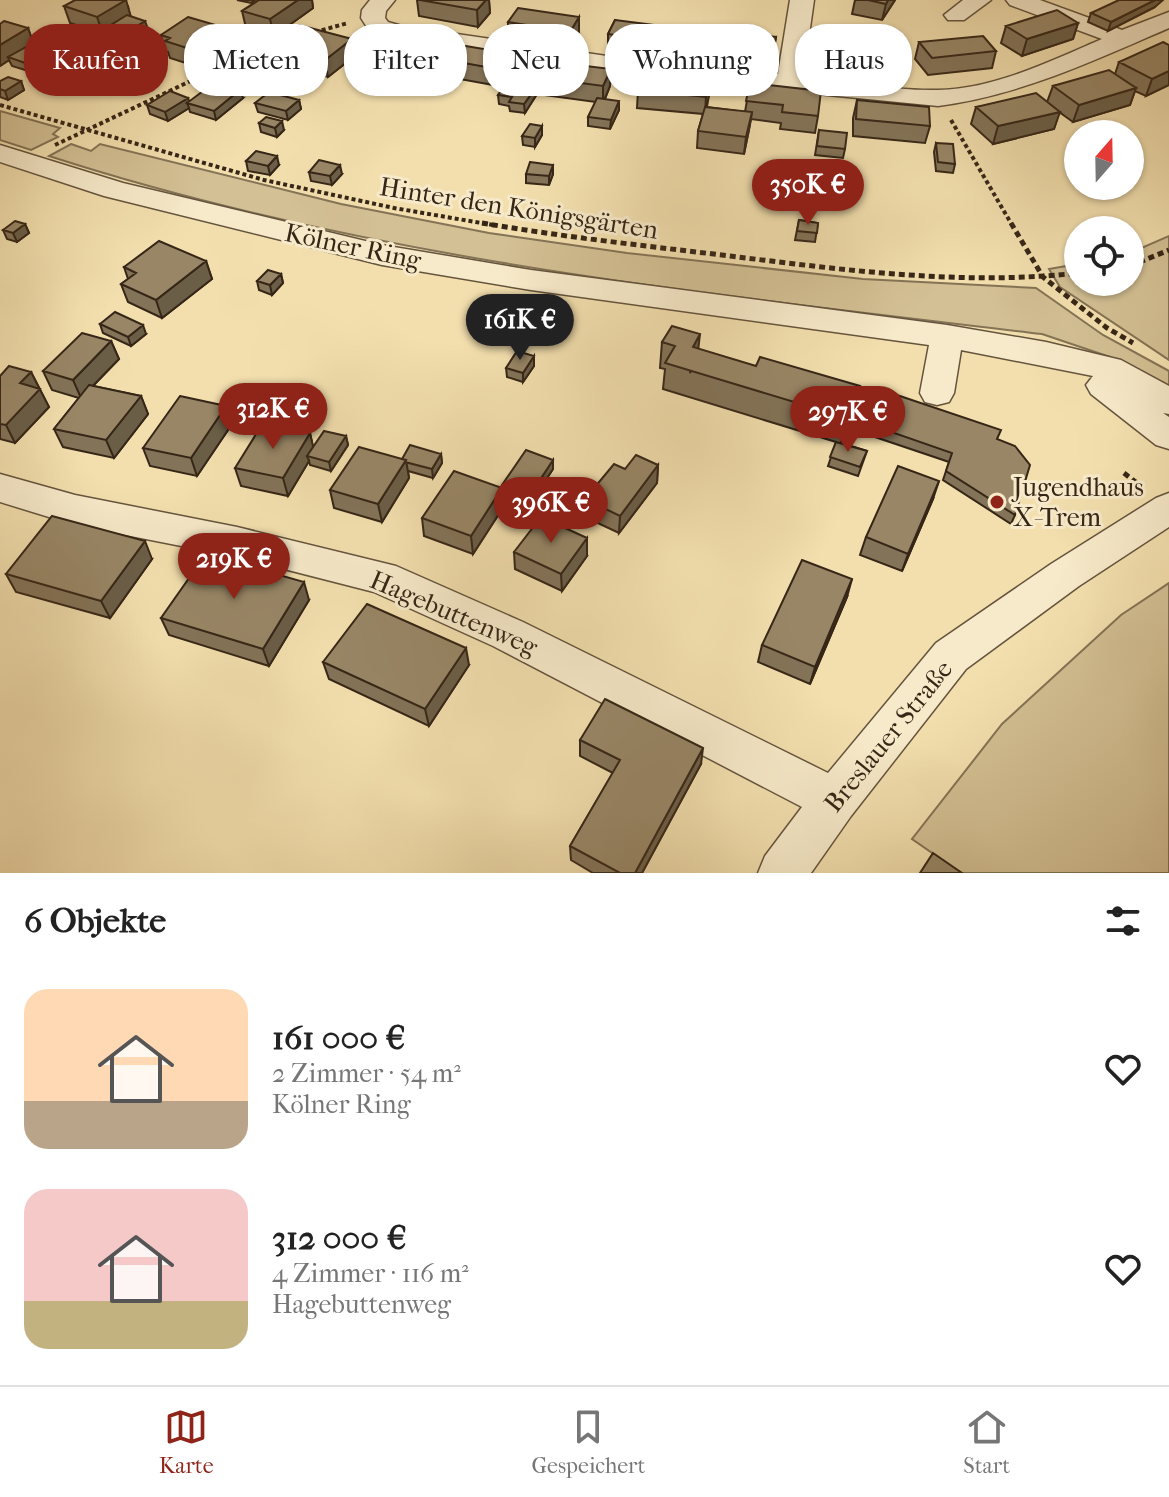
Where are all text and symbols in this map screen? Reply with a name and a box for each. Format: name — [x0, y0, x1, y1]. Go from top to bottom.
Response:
chip: Kaufen — [24, 24, 168, 96]
chip: Mieten — [184, 24, 328, 96]
chip: Filter — [344, 24, 467, 96]
chip: Neu — [483, 24, 589, 96]
chip: Wohnung — [605, 24, 779, 96]
chip: Haus — [795, 24, 912, 96]
north arrow — [1064, 120, 1144, 200]
map controls — [1064, 120, 1144, 296]
pin: 350K € — [743, 159, 873, 227]
text: 350K € — [770, 169, 846, 200]
street label: Hinter den Königsgärten — [377, 171, 660, 246]
button: locate — [1064, 216, 1144, 296]
street label: Kölner Ring — [282, 217, 425, 276]
pin: 161K € — [455, 294, 585, 362]
text: 161K € — [484, 304, 556, 335]
pin: 312K € — [208, 383, 338, 451]
pin: 297K € — [783, 386, 913, 454]
text: 312K € — [236, 393, 310, 424]
text: 297K € — [808, 396, 888, 427]
place label: Jugendhaus X-Trem — [1011, 472, 1144, 533]
pin: 396K € — [486, 477, 616, 545]
text: 396K € — [512, 487, 590, 518]
marker: Jugendhaus X-Trem — [988, 493, 1006, 511]
pin: 219K € — [169, 533, 299, 601]
text: 219K € — [196, 543, 272, 574]
street label: Hagebuttenweg — [365, 564, 543, 663]
street label: Breslauer Straße — [818, 654, 959, 818]
icon: filters — [1101, 899, 1145, 943]
text: 6 Objekte — [24, 901, 166, 941]
text: 161 000 € — [272, 1018, 405, 1058]
icon: home — [88, 1021, 184, 1117]
icon: heart — [1101, 1047, 1145, 1091]
text: 2 Zimmer · 54 m² — [272, 1058, 461, 1089]
text: Kölner Ring — [272, 1089, 411, 1120]
text: 312 000 € — [272, 1218, 407, 1258]
icon: home — [88, 1221, 184, 1317]
icon: heart — [1101, 1247, 1145, 1291]
text: 4 Zimmer · 116 m² — [272, 1258, 469, 1289]
text: Hagebuttenweg — [272, 1289, 451, 1320]
tab: Karte — [159, 1405, 214, 1479]
tab: Gespeichert — [532, 1405, 645, 1479]
tab: Start — [963, 1405, 1010, 1479]

